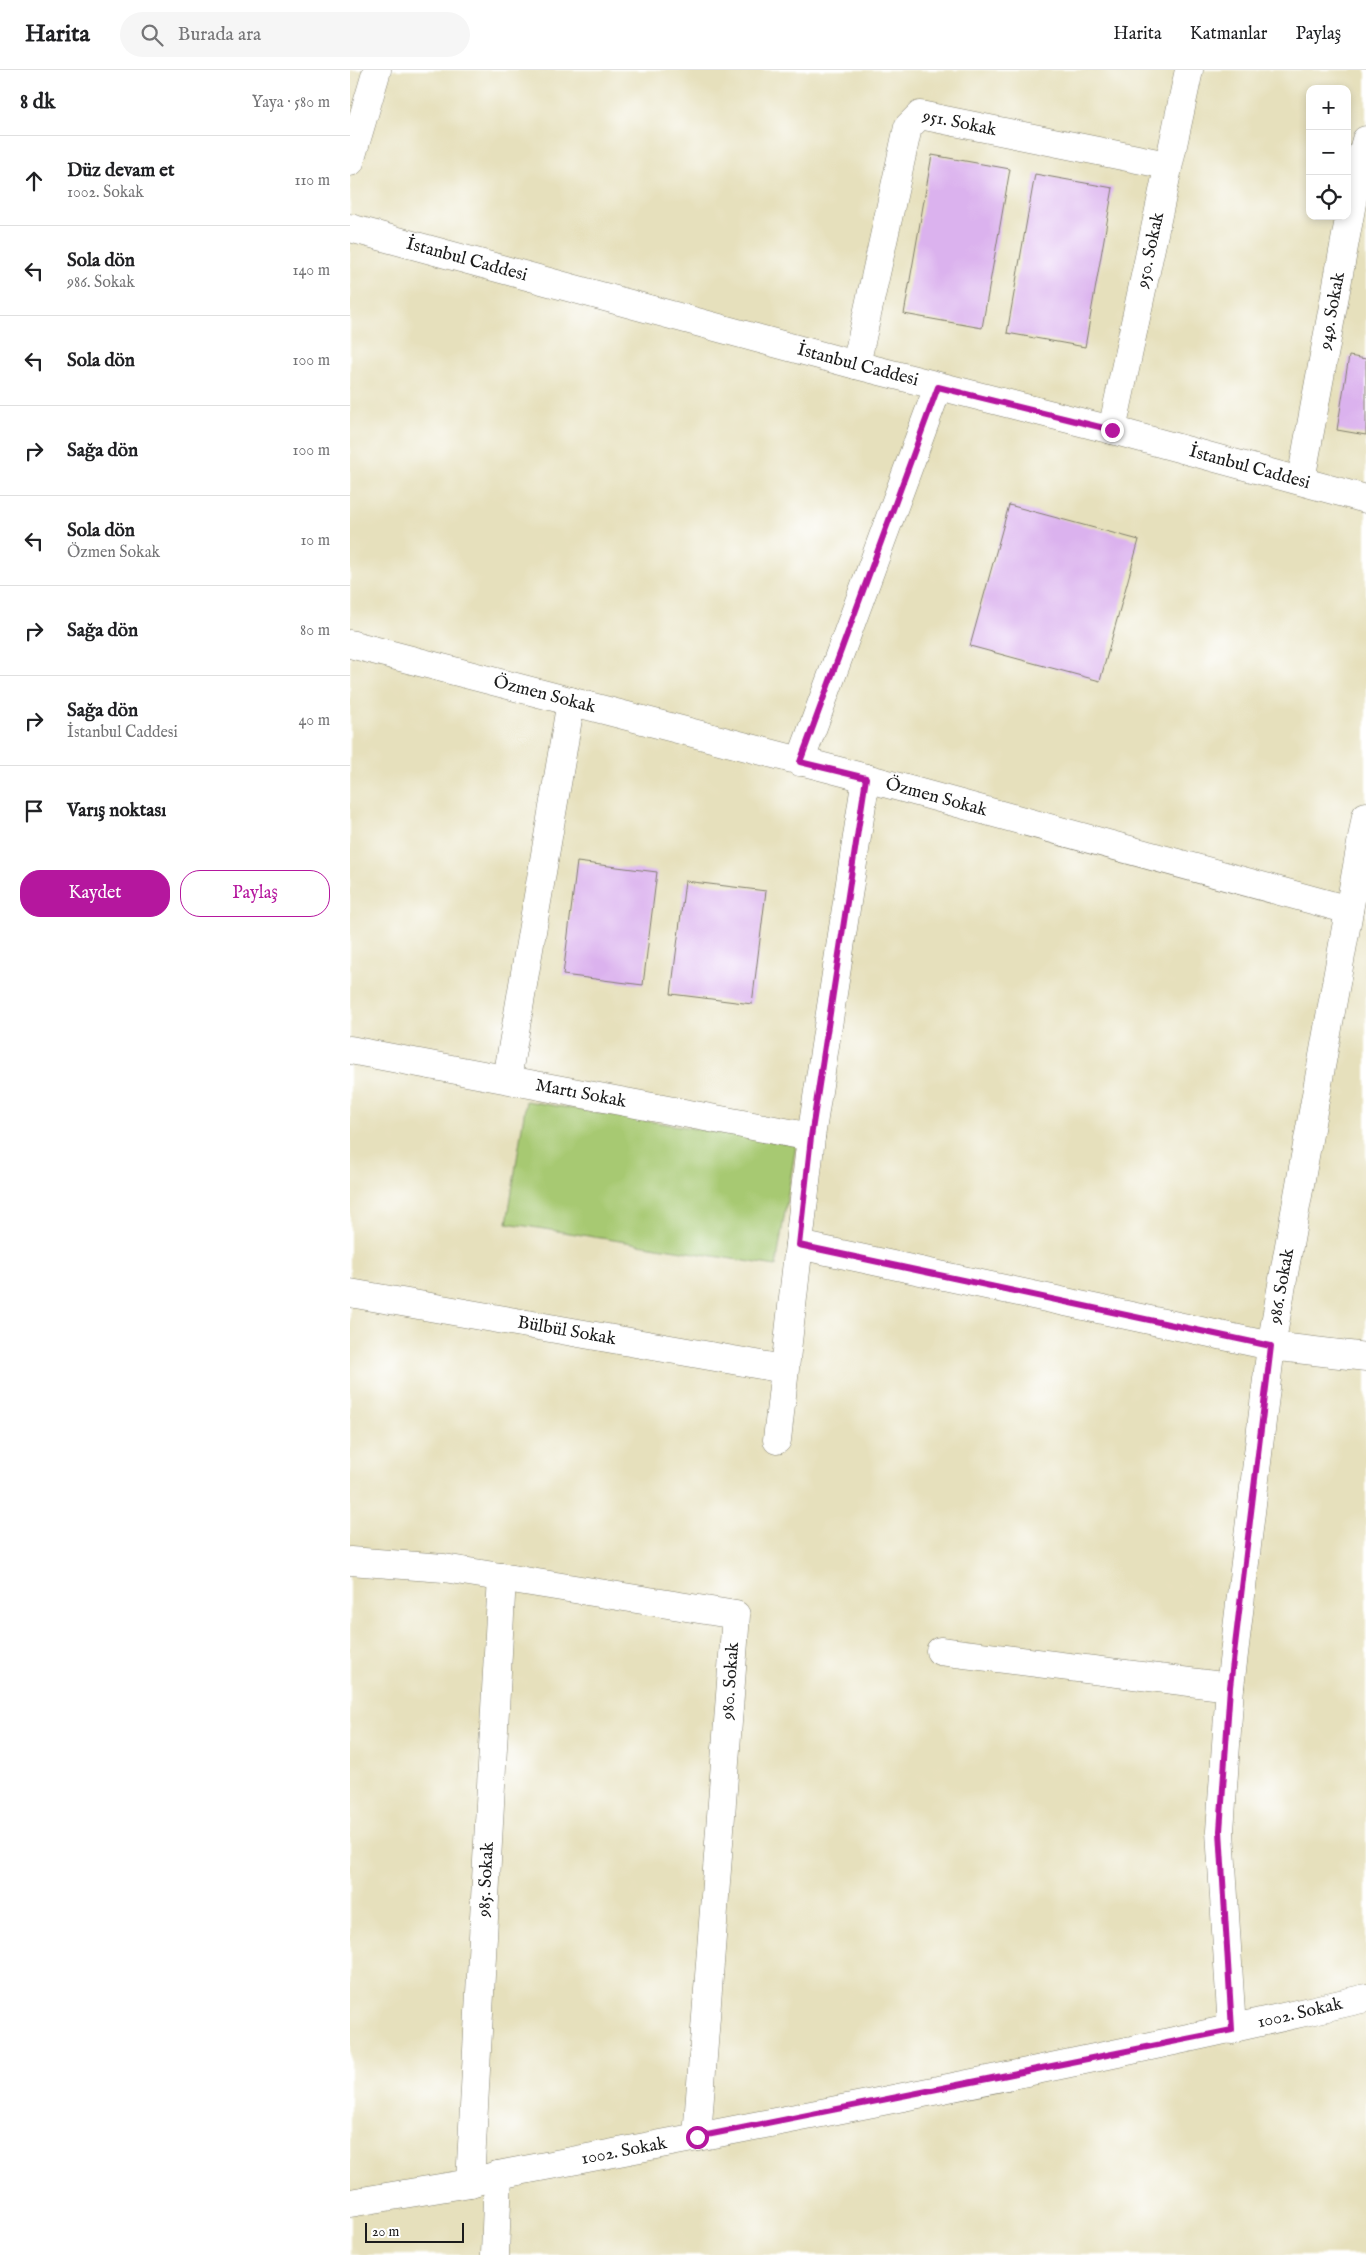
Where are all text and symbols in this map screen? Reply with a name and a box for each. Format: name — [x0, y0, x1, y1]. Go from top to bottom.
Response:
search box — [120, 12, 470, 57]
text: Harita — [25, 19, 90, 50]
icon: search — [138, 21, 166, 49]
text: Burada ara — [178, 23, 261, 47]
text: Harita — [1113, 23, 1162, 46]
text: Katmanlar — [1190, 23, 1267, 46]
text: Paylaş — [1295, 23, 1341, 46]
map controls — [1306, 85, 1351, 220]
button: + — [1306, 85, 1351, 130]
text: 8 dk — [20, 89, 55, 116]
text: Yaya · 580 m — [252, 93, 330, 113]
street label: 951. Sokak — [920, 104, 999, 142]
button: − — [1306, 130, 1351, 175]
text: Düz devam et — [67, 159, 175, 183]
icon: ahead — [20, 167, 48, 195]
text: 110 m — [294, 171, 330, 191]
button: locate — [1306, 175, 1351, 220]
text: 1002. Sokak — [67, 183, 144, 203]
street label: 950. Sokak — [1131, 210, 1170, 291]
street label: İstanbul Caddesi — [404, 231, 530, 287]
text: Sola dön — [67, 249, 135, 273]
icon: left — [20, 257, 48, 285]
text: 140 m — [292, 261, 330, 281]
street label: 949. Sokak — [1314, 270, 1351, 352]
text: 986. Sokak — [67, 273, 135, 293]
street label: İstanbul Caddesi — [795, 337, 921, 392]
icon: left — [20, 347, 48, 375]
text: Sola dön — [67, 349, 135, 373]
text: 100 m — [293, 351, 330, 371]
route end — [1101, 419, 1124, 442]
icon: right — [20, 437, 48, 465]
text: Sağa dön — [67, 439, 138, 463]
street label: İstanbul Caddesi — [1187, 439, 1313, 495]
text: 100 m — [293, 441, 330, 461]
text: Sola dön — [67, 519, 135, 543]
icon: left — [20, 527, 48, 555]
text: 10 m — [300, 531, 330, 551]
text: Özmen Sokak — [67, 543, 160, 563]
icon: right — [20, 617, 48, 645]
text: Sağa dön — [67, 619, 138, 643]
text: 80 m — [300, 621, 330, 641]
street label: Özmen Sokak — [491, 669, 599, 719]
text: Sağa dön — [67, 699, 138, 723]
icon: right — [20, 707, 48, 735]
text: 40 m — [298, 711, 330, 731]
text: İstanbul Caddesi — [67, 723, 178, 743]
street label: Özmen Sokak — [883, 771, 990, 822]
icon: arrive — [20, 797, 48, 825]
text: Varış noktası — [67, 799, 166, 823]
button: Kaydet — [20, 870, 170, 917]
button: Paylaş — [180, 870, 330, 917]
street label: Martı Sokak — [533, 1074, 629, 1113]
street label: 986. Sokak — [1264, 1246, 1300, 1327]
street label: Bülbül Sokak — [516, 1311, 618, 1351]
street label: 980. Sokak — [717, 1641, 745, 1721]
street label: 985. Sokak — [473, 1841, 500, 1919]
street label: 1002. Sokak — [1255, 1992, 1345, 2034]
route start — [686, 2126, 709, 2149]
street label: 1002. Sokak — [579, 2132, 669, 2170]
scale bar — [365, 2220, 464, 2243]
text: 20 m — [372, 2223, 399, 2241]

